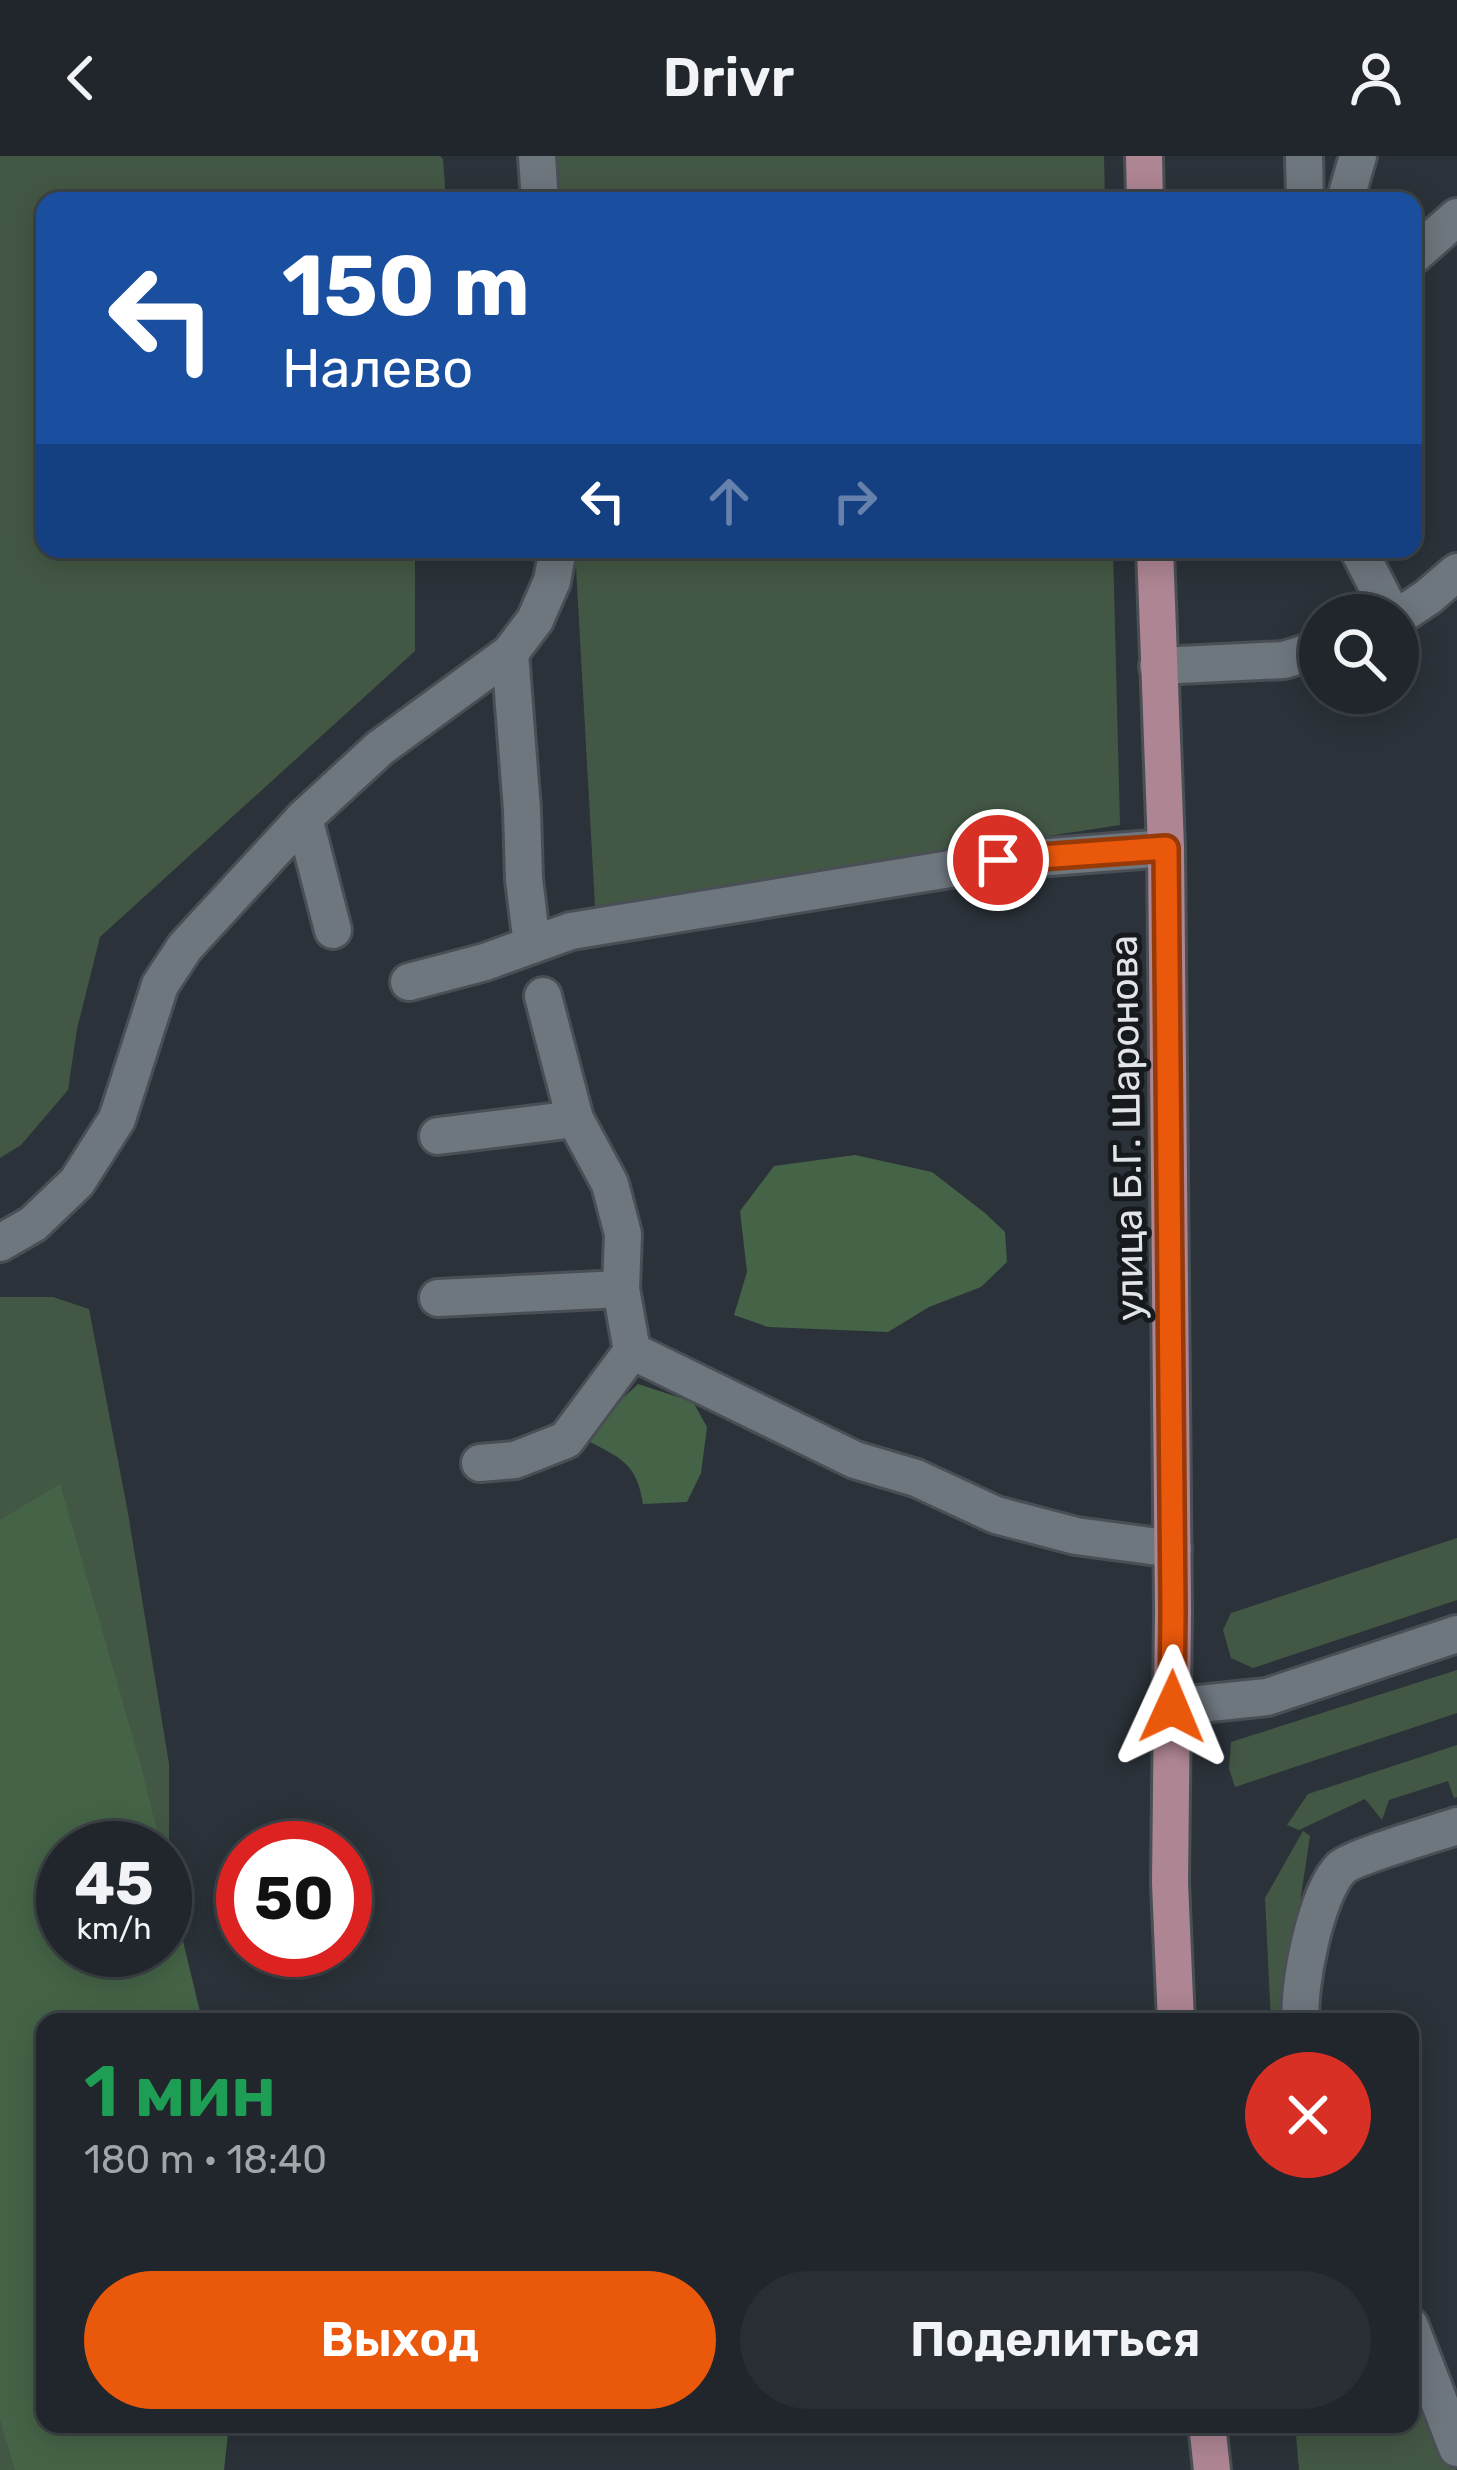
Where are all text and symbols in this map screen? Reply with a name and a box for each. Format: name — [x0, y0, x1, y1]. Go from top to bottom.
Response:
icon: back — [48, 45, 114, 111]
icon: person — [1343, 45, 1409, 111]
text: Drivr — [663, 46, 794, 110]
text: 150 m — [282, 236, 530, 336]
icon: left — [84, 240, 240, 396]
text: Налево — [282, 337, 473, 401]
icon: left — [570, 468, 636, 534]
icon: ahead — [696, 468, 762, 534]
icon: right — [822, 468, 888, 534]
map controls — [1299, 594, 1419, 714]
button: search — [1299, 594, 1419, 714]
pin — [947, 809, 1049, 911]
icon: arrive — [965, 827, 1031, 893]
street label: улица Б.Г. Шаронова — [1101, 935, 1153, 1321]
position arrow — [1109, 1644, 1235, 1770]
speed limit sign: 50 — [216, 1821, 372, 1977]
text: 45 — [74, 1848, 154, 1919]
text: km/h — [77, 1911, 151, 1947]
text: 1 мин — [84, 2049, 276, 2134]
button: close — [1245, 2052, 1371, 2178]
text: 180 m · 18:40 — [84, 2137, 327, 2183]
button: Выход — [84, 2271, 716, 2409]
button: Поделиться — [740, 2271, 1371, 2409]

